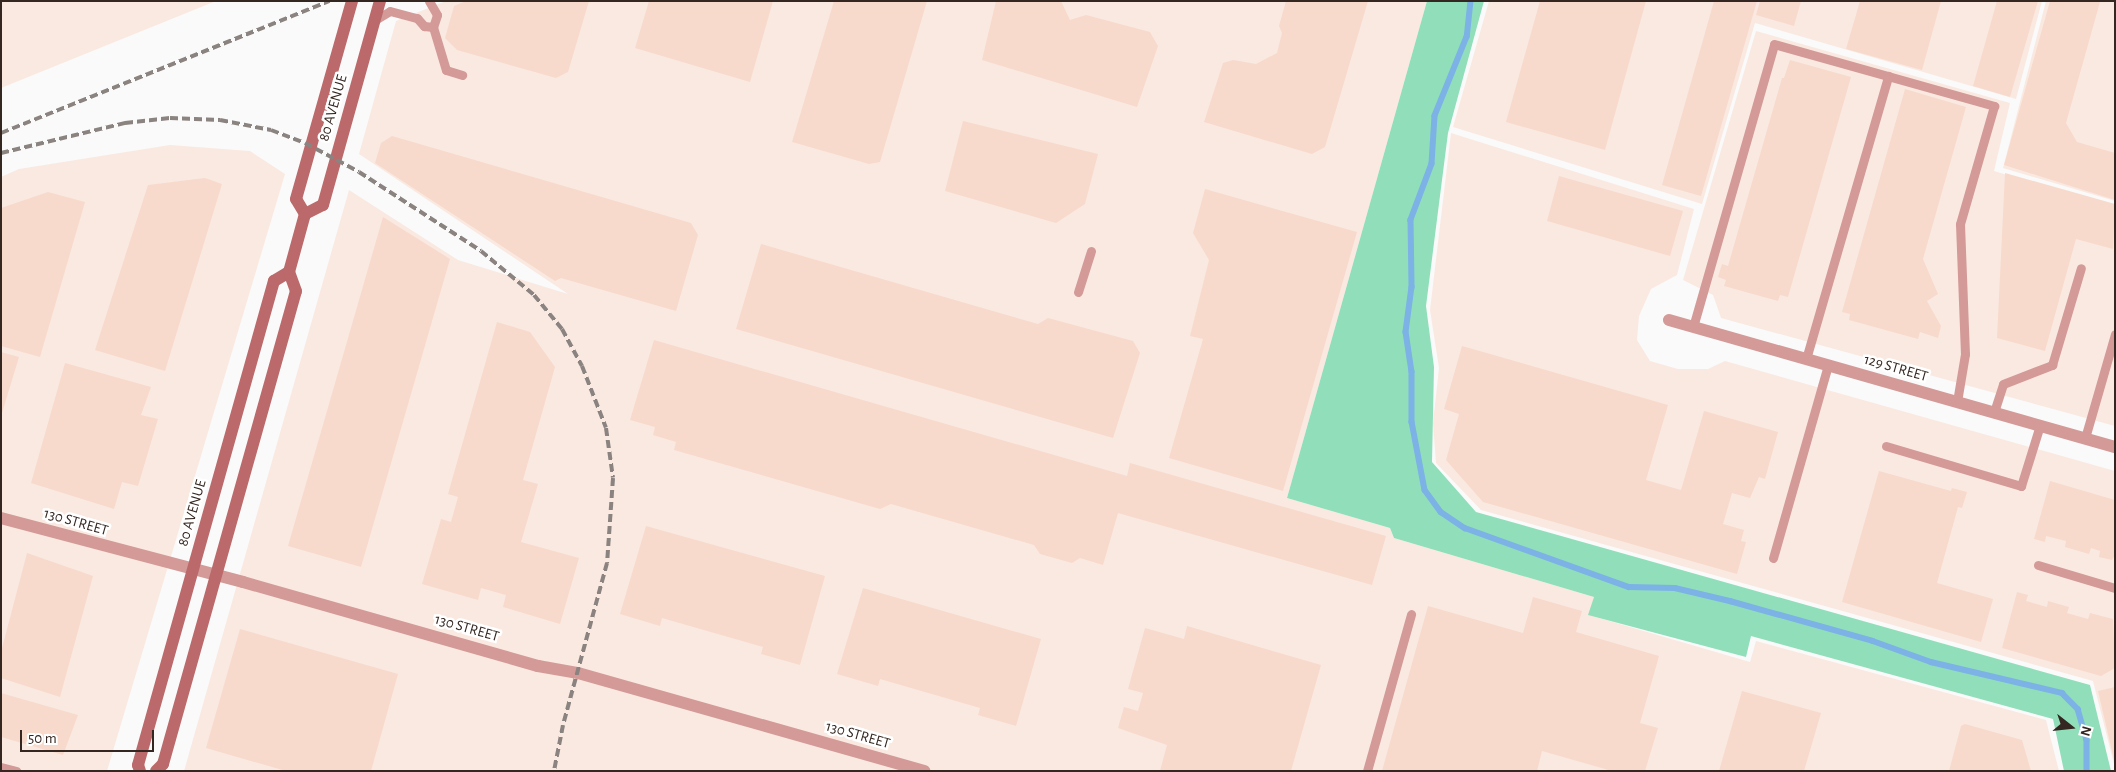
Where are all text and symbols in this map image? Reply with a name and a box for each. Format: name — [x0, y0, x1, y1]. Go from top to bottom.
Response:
street label: 80 AVENUE — [315, 73, 351, 143]
street label: 129 STREET — [1862, 350, 1930, 386]
street label: 80 AVENUE — [174, 478, 210, 548]
street label: 130 STREET — [42, 504, 110, 540]
street label: 130 STREET — [433, 610, 501, 646]
north arrow — [2046, 702, 2096, 752]
street label: 130 STREET — [824, 717, 892, 753]
scale bar — [22, 720, 156, 752]
text: N — [2077, 725, 2093, 738]
text: 50 m — [28, 731, 57, 746]

